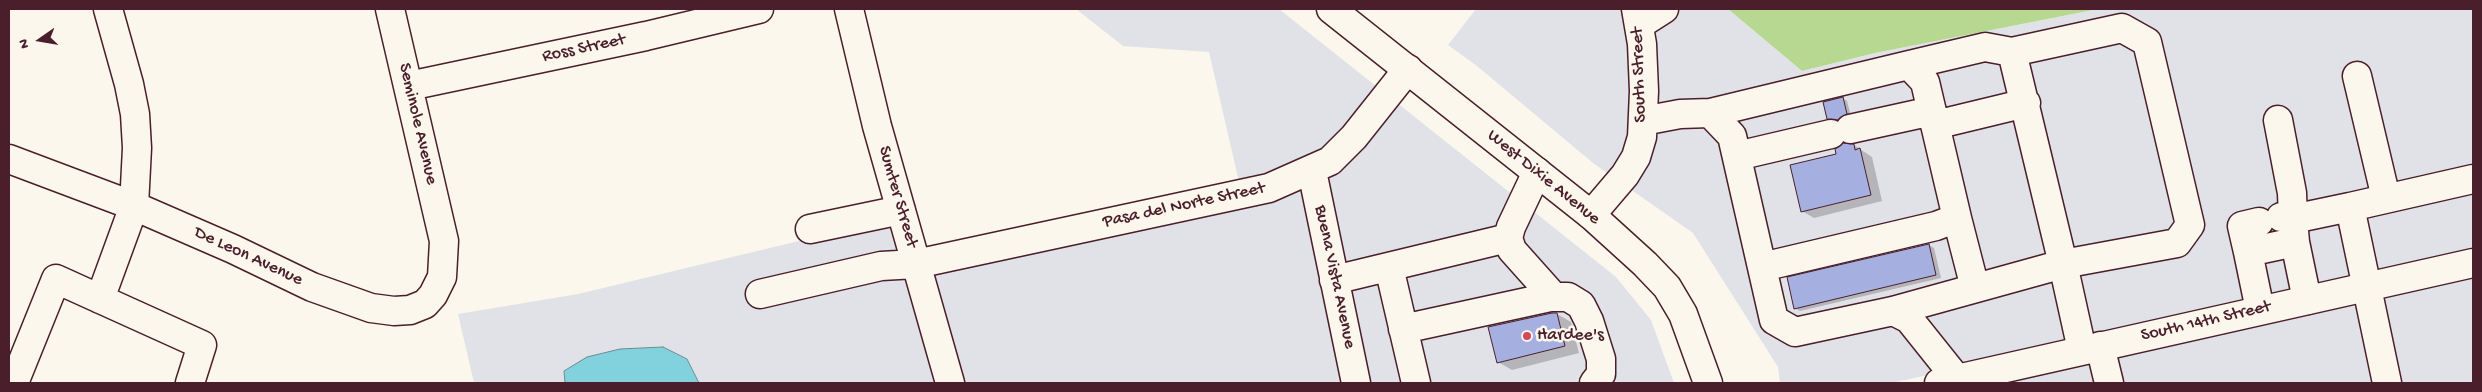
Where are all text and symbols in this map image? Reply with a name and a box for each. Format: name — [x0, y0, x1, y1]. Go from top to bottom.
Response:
north arrow — [15, 15, 65, 65]
street label: South Street — [1628, 27, 1652, 123]
street label: Ross Street — [541, 30, 627, 68]
text: N — [16, 37, 34, 50]
street label: Seminole Avenue — [393, 61, 441, 187]
street label: West Dixie Avenue — [1482, 126, 1604, 230]
street label: Sumter Street — [872, 144, 922, 250]
street label: Pasa del Norte Street — [1101, 178, 1267, 234]
street label: Buena Vista Avenue — [1308, 203, 1360, 351]
street label: De Leon Avenue — [190, 222, 306, 292]
street label: South 14th Street — [2139, 297, 2273, 347]
place label: Hardee's — [1537, 325, 1604, 347]
marker: Hardee's — [1521, 330, 1533, 342]

